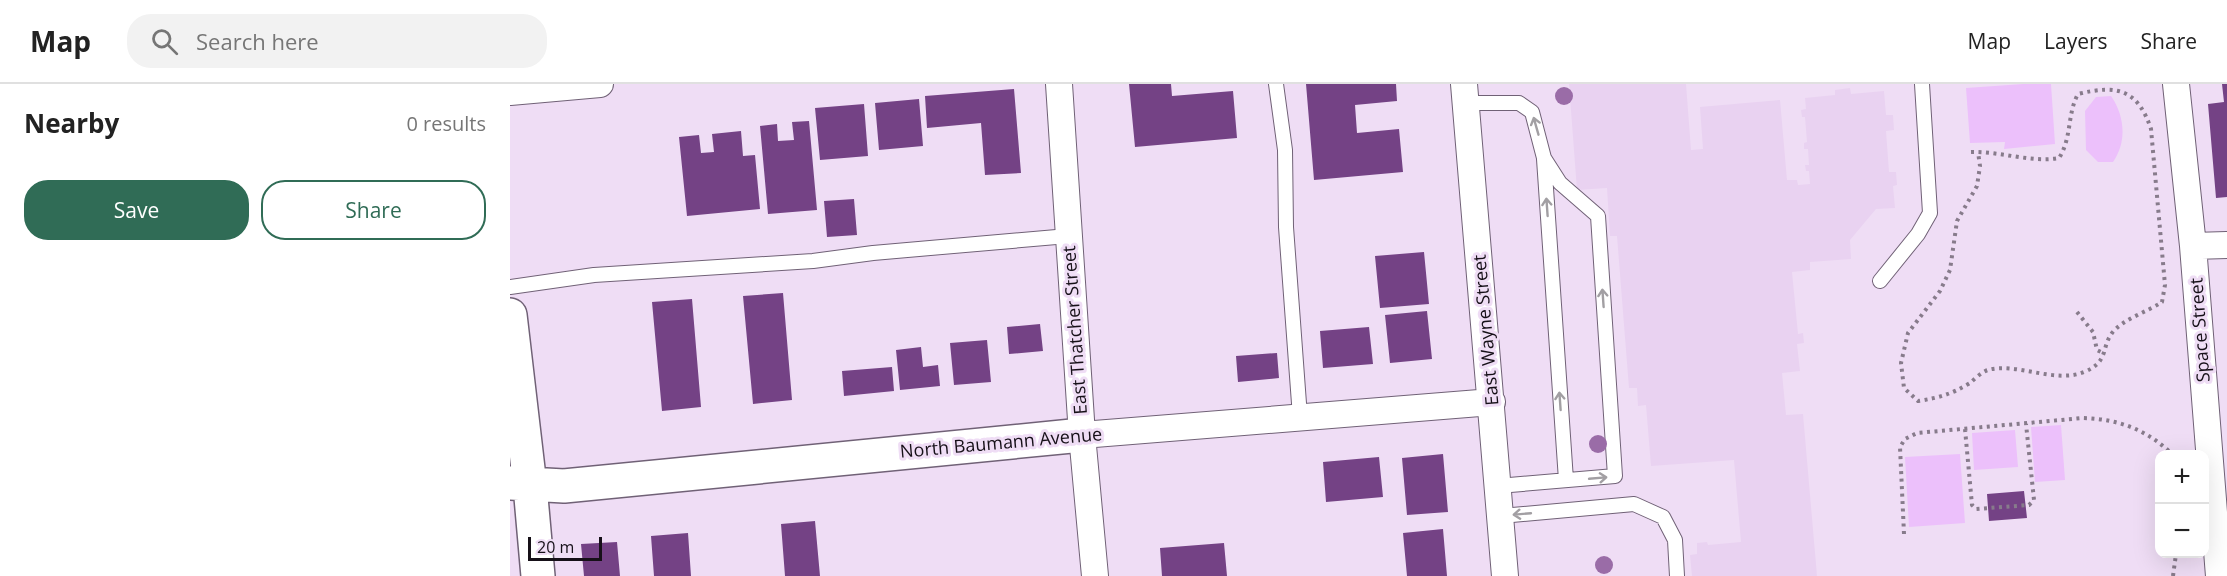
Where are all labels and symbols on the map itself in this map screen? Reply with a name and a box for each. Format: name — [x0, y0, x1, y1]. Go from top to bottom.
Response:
one-way arrow — [1530, 117, 1541, 136]
one-way arrow — [1541, 197, 1552, 217]
street label: East Thatcher Street — [1056, 245, 1092, 415]
street label: East Wayne Street — [1466, 254, 1504, 407]
street label: Space Street — [2183, 277, 2215, 383]
one-way arrow — [1598, 288, 1609, 308]
one-way arrow — [1554, 392, 1565, 412]
street label: North Baumann Avenue — [899, 421, 1103, 463]
one-way arrow — [1588, 472, 1608, 483]
one-way arrow — [1513, 509, 1533, 520]
scale bar — [528, 534, 602, 562]

